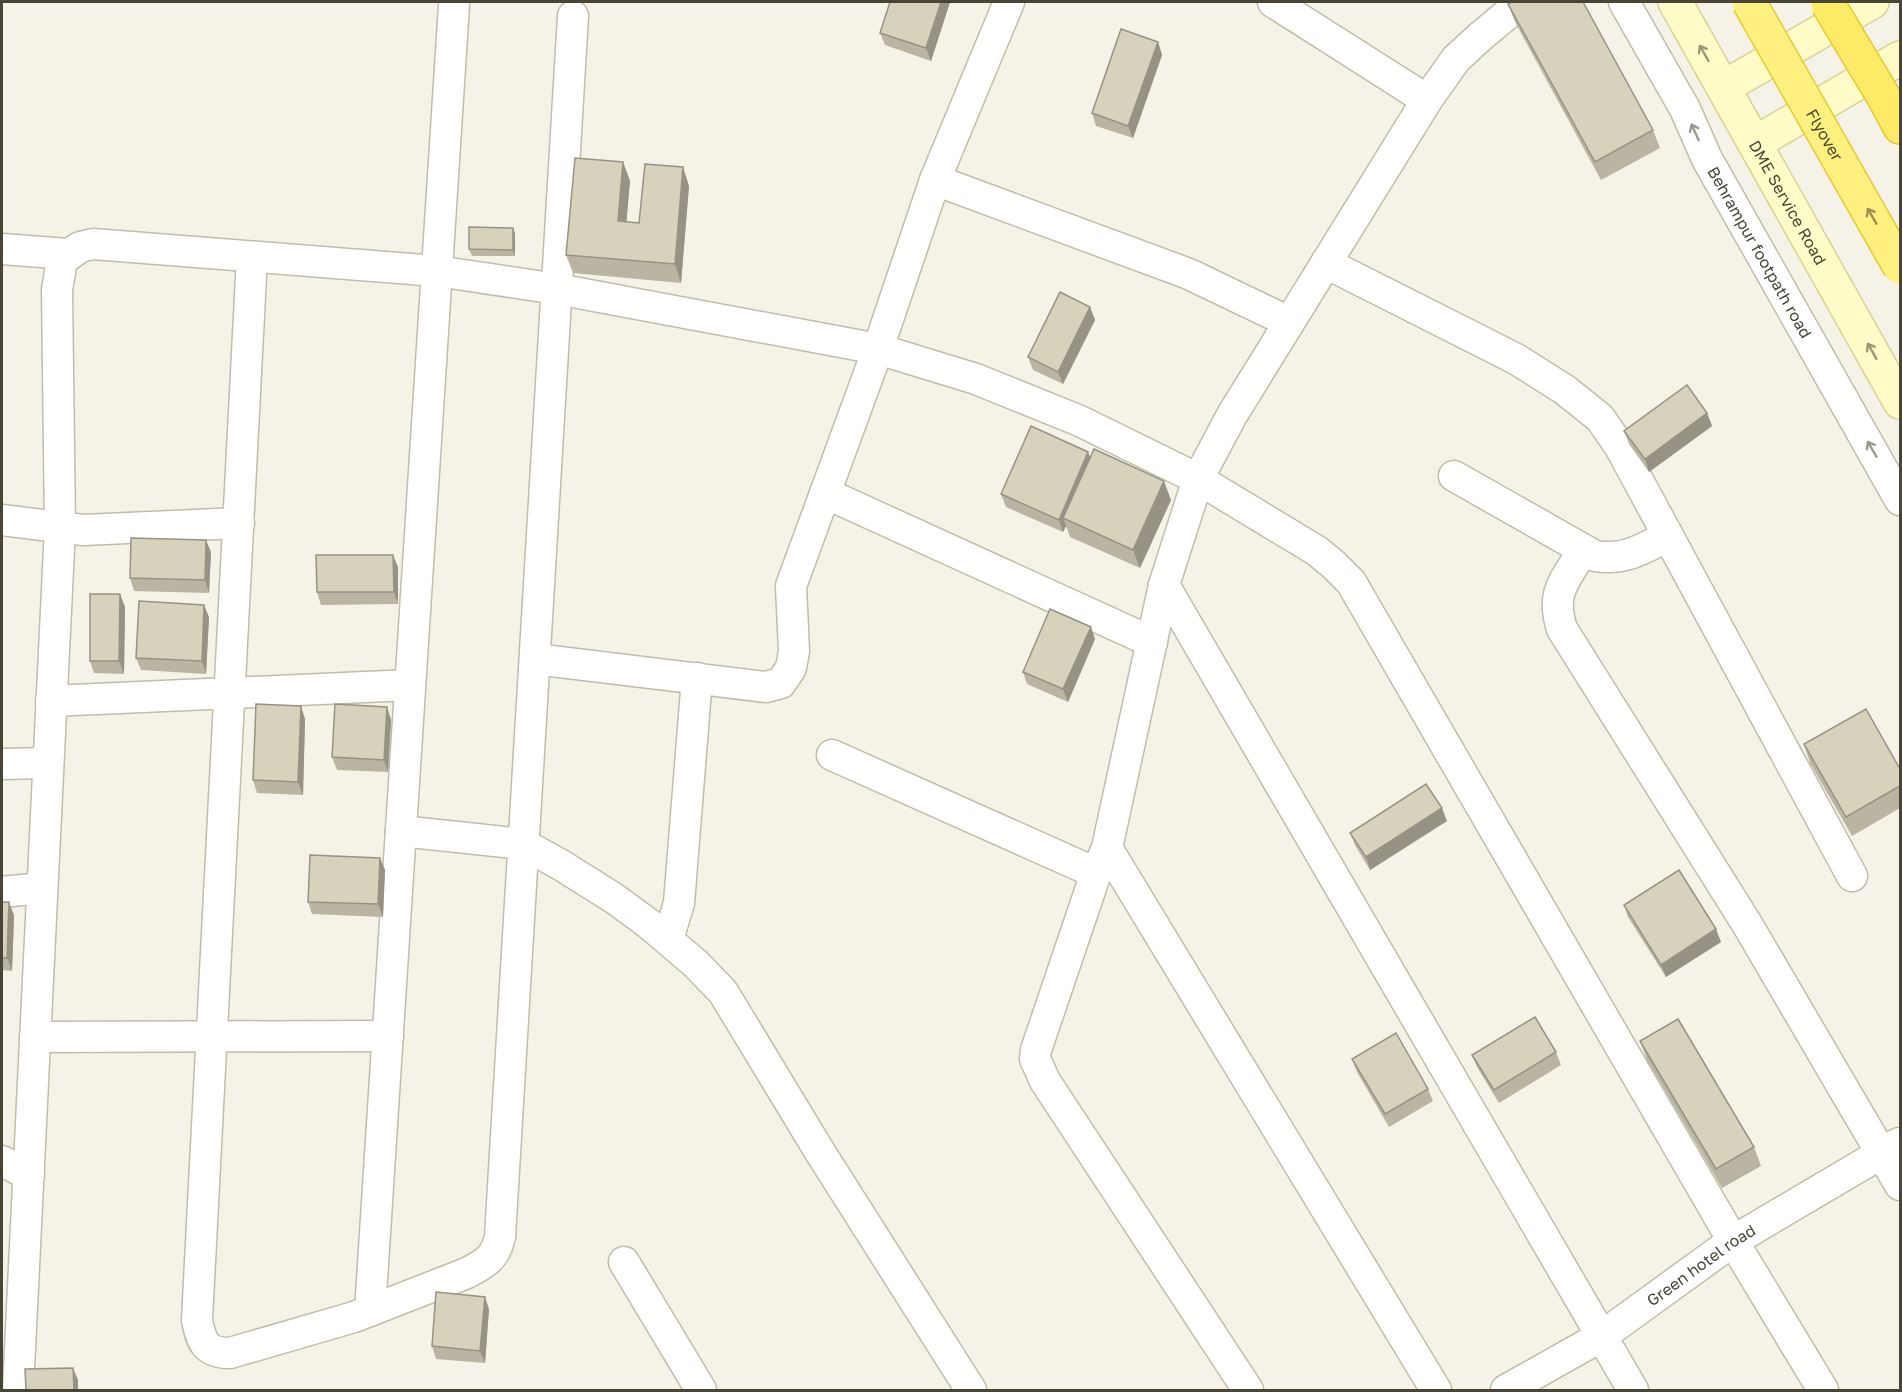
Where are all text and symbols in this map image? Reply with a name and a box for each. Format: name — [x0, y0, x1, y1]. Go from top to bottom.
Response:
one-way arrow — [1698, 45, 1710, 62]
street label: Flyover — [1802, 105, 1847, 164]
one-way arrow — [1689, 123, 1701, 141]
street label: DME Service Road — [1745, 137, 1831, 268]
street label: Behrampur footpath road — [1703, 163, 1816, 342]
one-way arrow — [1865, 208, 1877, 225]
one-way arrow — [1866, 343, 1878, 360]
one-way arrow — [1865, 441, 1877, 458]
street label: Green hotel road — [1643, 1220, 1759, 1310]

